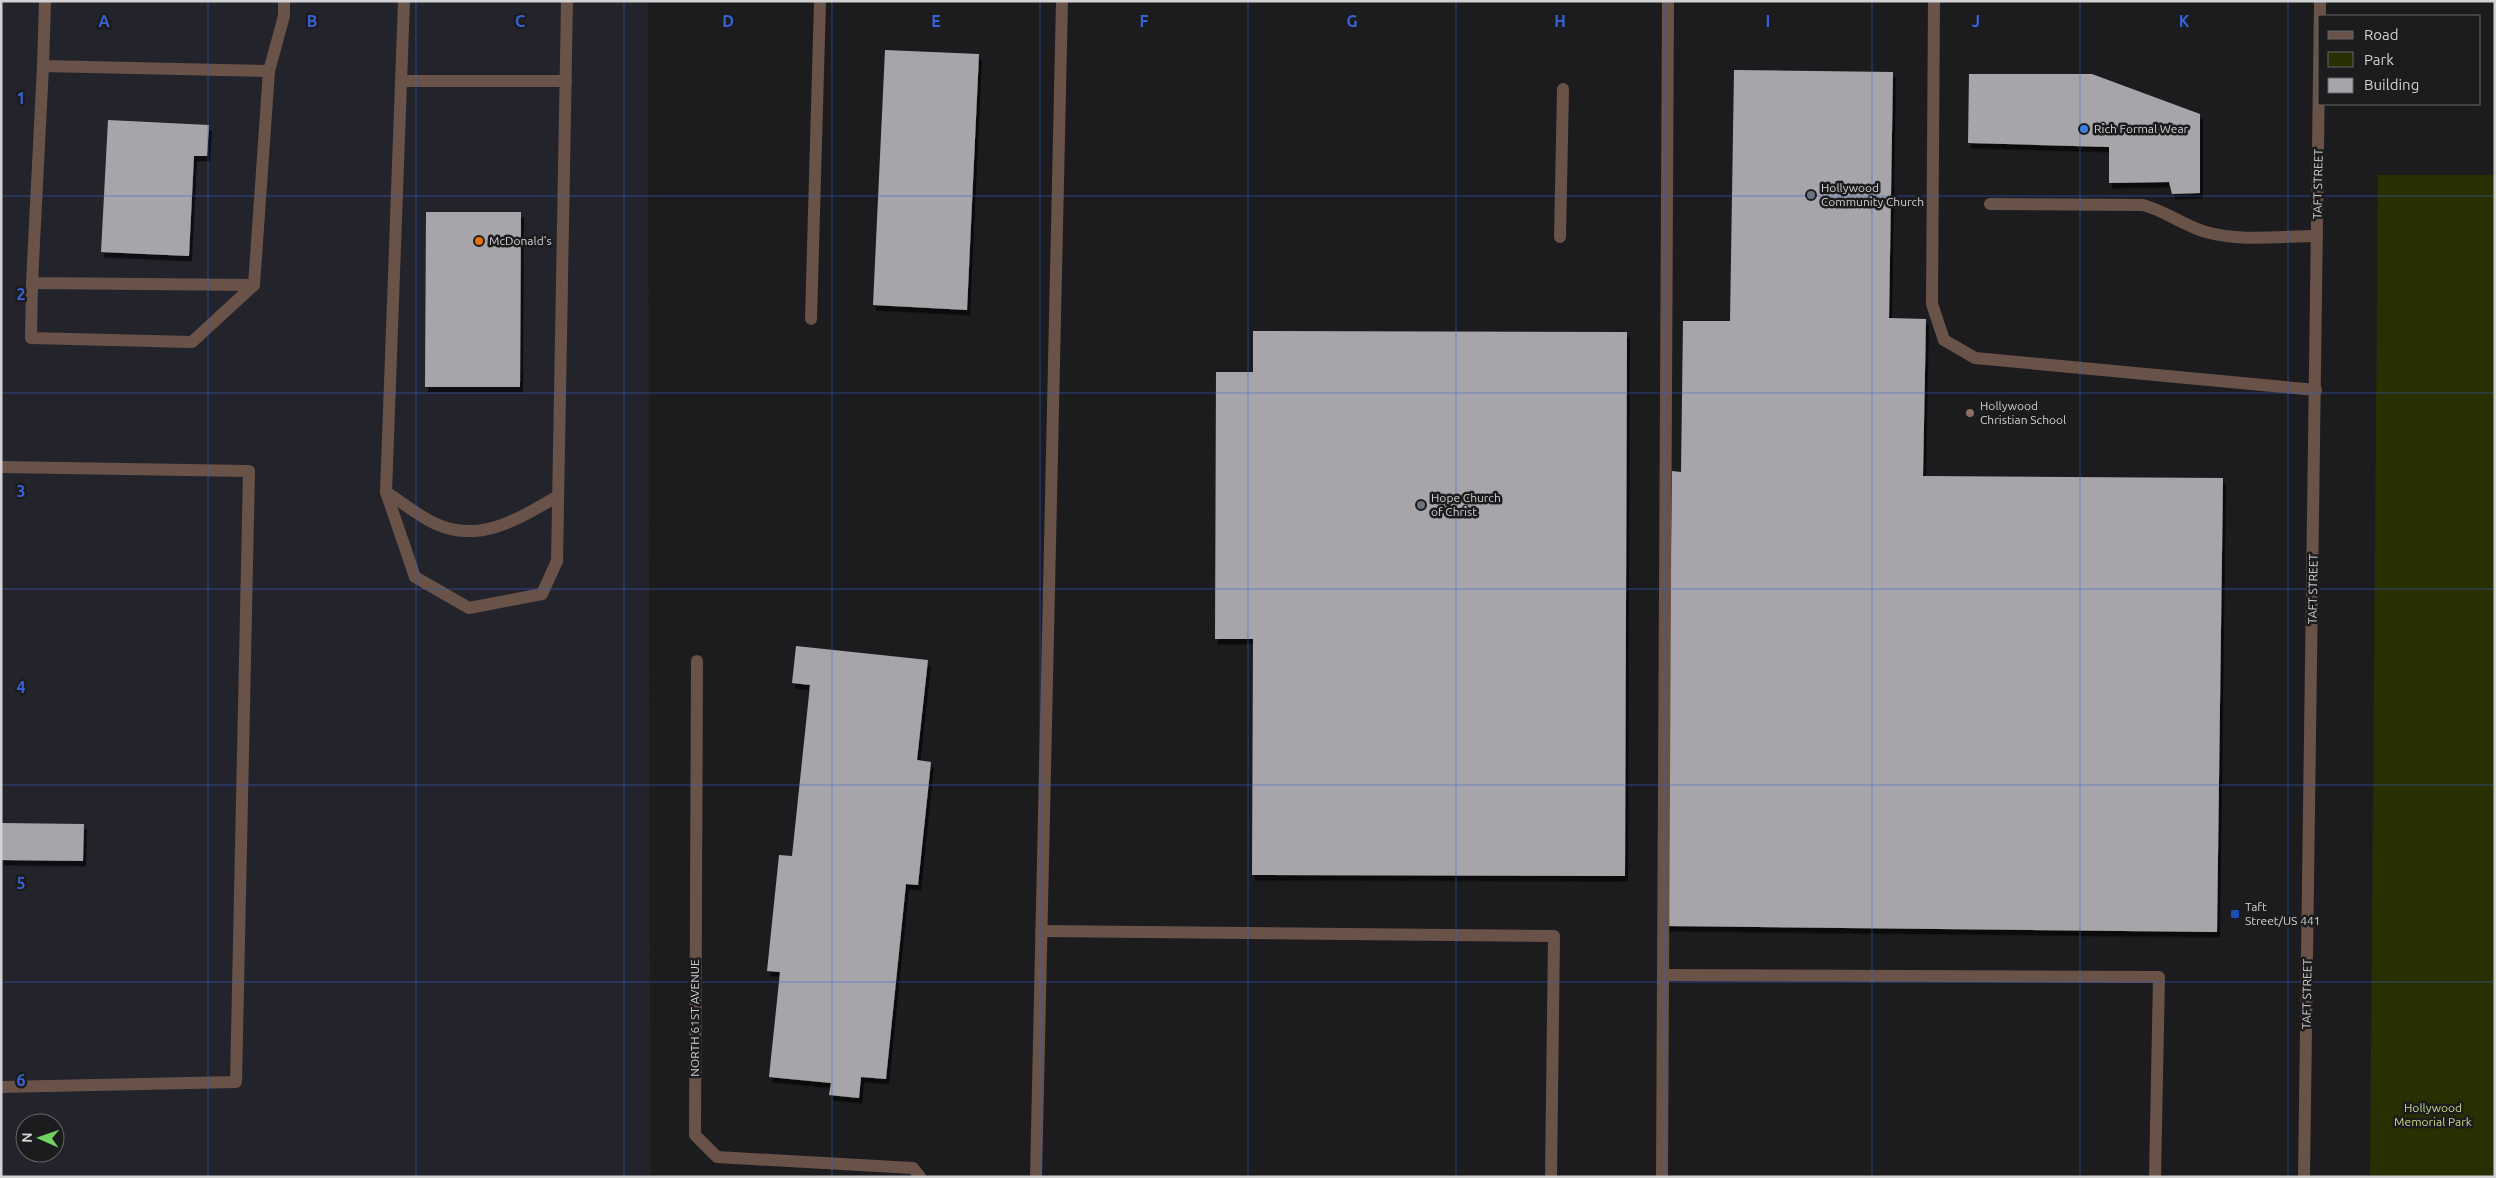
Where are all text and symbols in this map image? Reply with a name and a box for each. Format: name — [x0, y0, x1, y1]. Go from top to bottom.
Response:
text: A — [98, 12, 110, 30]
text: B — [307, 12, 317, 30]
text: C — [515, 12, 525, 30]
text: D — [722, 12, 734, 30]
text: E — [931, 12, 941, 30]
text: F — [1140, 12, 1149, 30]
text: G — [1346, 12, 1358, 30]
text: H — [1554, 12, 1566, 30]
text: I — [1766, 12, 1770, 30]
text: J — [1972, 12, 1980, 30]
text: K — [2179, 12, 2190, 30]
legend — [2318, 15, 2481, 105]
text: Road — [2364, 26, 2399, 43]
text: Park — [2364, 51, 2394, 68]
text: Building — [2364, 76, 2419, 93]
text: 1 — [16, 89, 26, 107]
place label: Rich Formal Wear — [2094, 122, 2189, 135]
marker: Rich Formal Wear — [2078, 123, 2090, 135]
street label: TAFT STREET — [2310, 148, 2325, 219]
place label: Hollywood Community Church — [1821, 181, 1924, 208]
marker: Hollywood Community Church — [1805, 189, 1817, 201]
place label: McDonald's — [489, 234, 552, 247]
marker: McDonald's — [473, 235, 485, 247]
text: 2 — [16, 285, 26, 303]
place label: Hollywood Christian School — [1980, 399, 2066, 426]
marker: Hollywood Christian School — [1964, 407, 1976, 419]
text: 3 — [16, 482, 26, 500]
place label: Hope Church of Christ — [1431, 491, 1501, 518]
marker: Hope Church of Christ — [1415, 499, 1427, 511]
street label: TAFT STREET — [2305, 553, 2320, 624]
text: 4 — [16, 678, 26, 696]
text: 5 — [16, 874, 26, 892]
place label: Taft Street/US 441 — [2245, 900, 2320, 927]
marker: Taft Street/US 441 — [2229, 908, 2241, 920]
street label: TAFT STREET — [2299, 958, 2314, 1029]
street label: NORTH 61ST AVENUE — [688, 959, 701, 1077]
text: 6 — [16, 1071, 26, 1089]
park label: Hollywood Memorial Park — [2394, 1101, 2472, 1128]
north arrow — [15, 1113, 65, 1163]
text: N — [19, 1132, 35, 1143]

